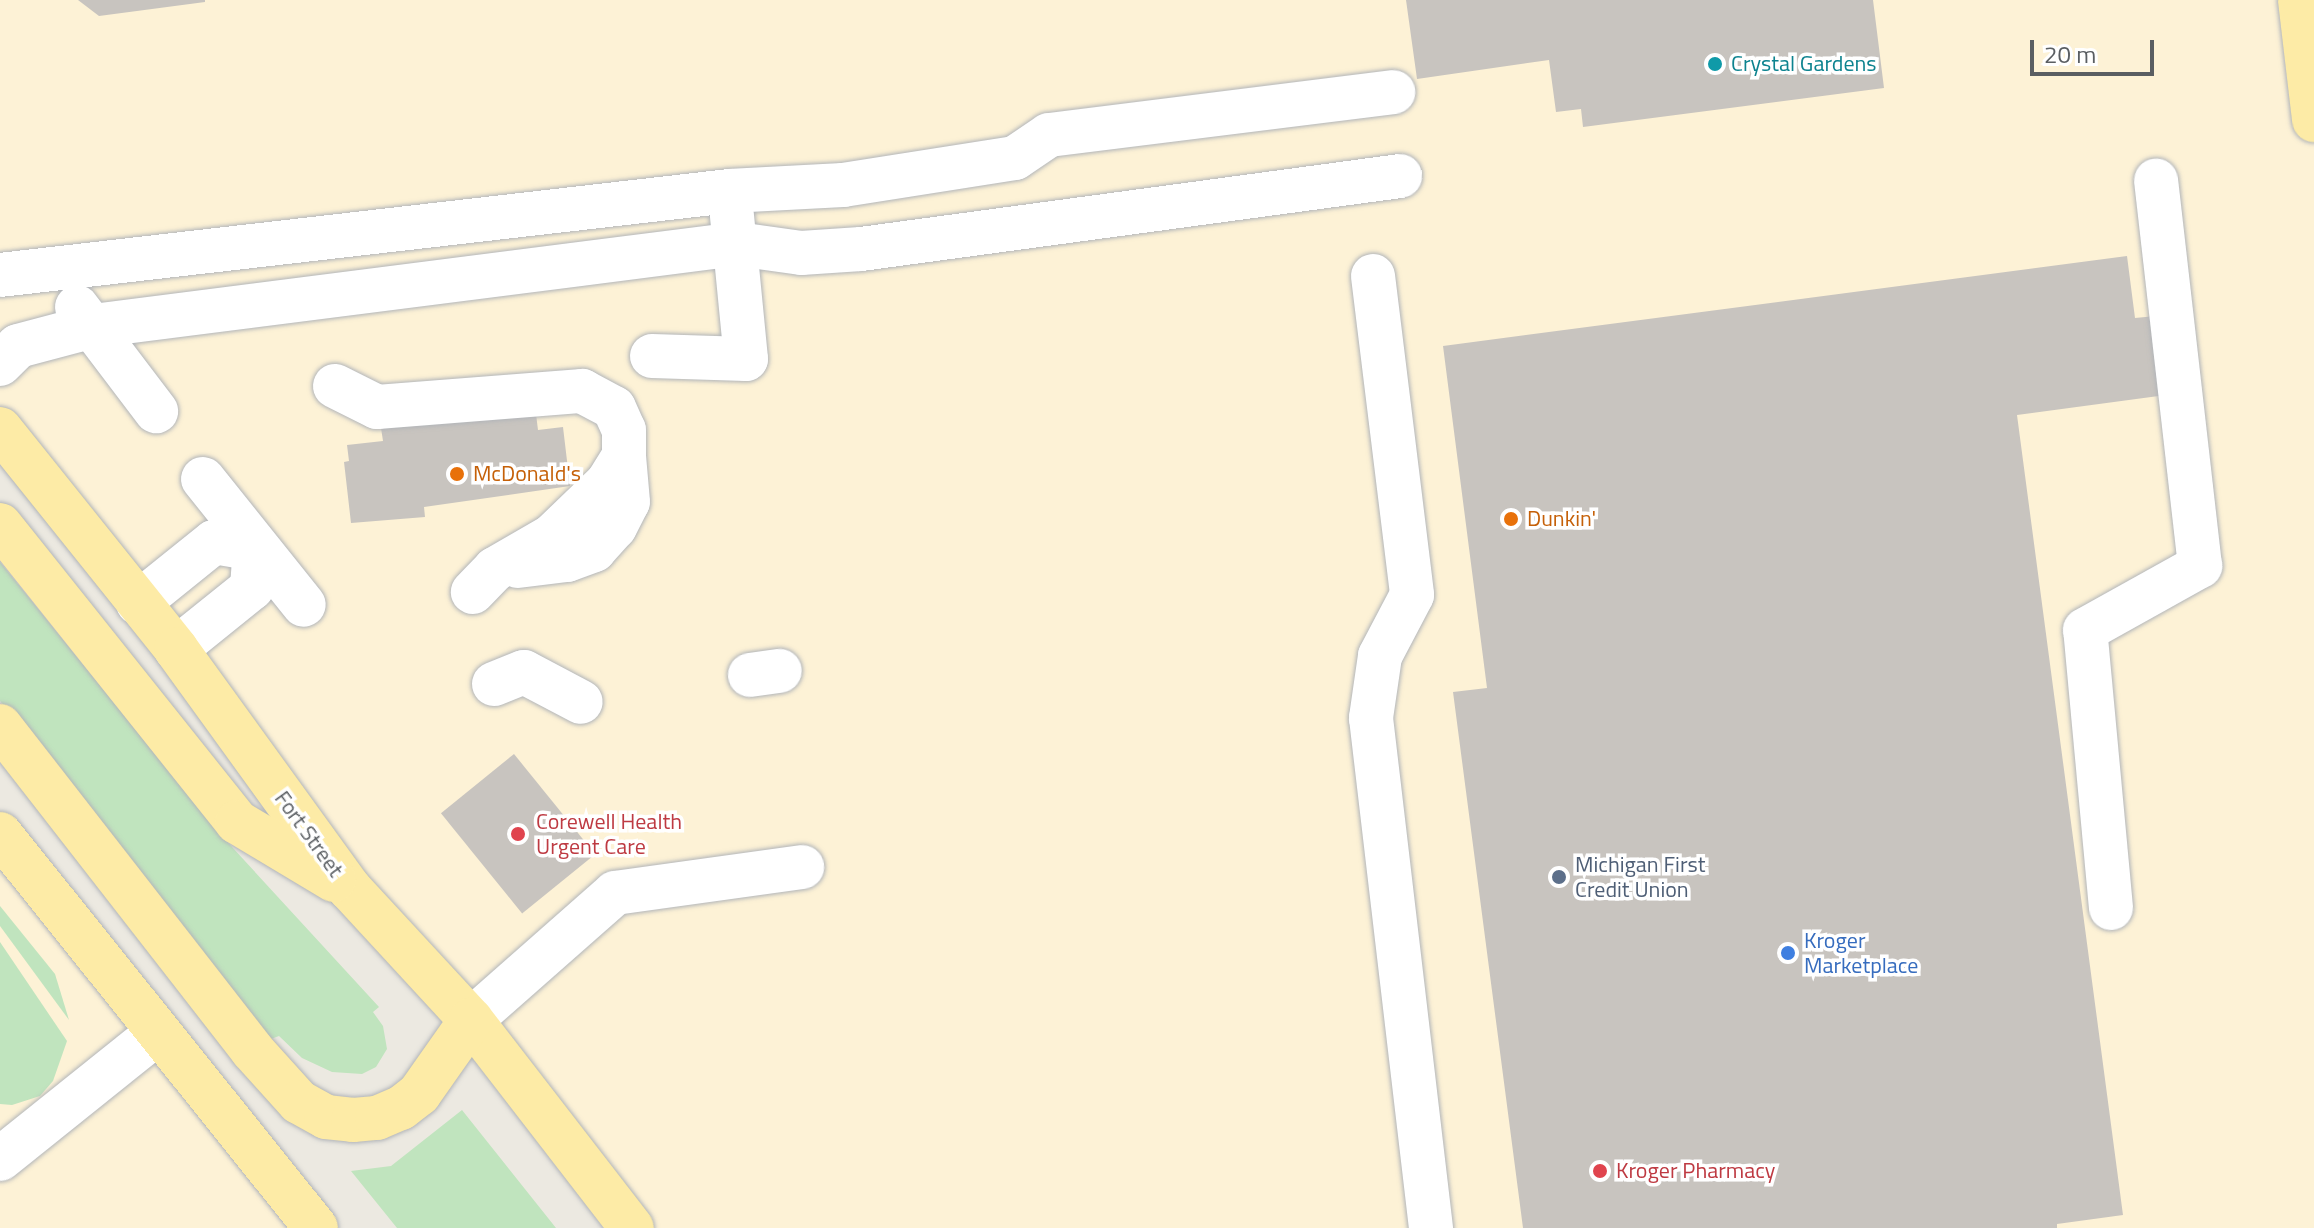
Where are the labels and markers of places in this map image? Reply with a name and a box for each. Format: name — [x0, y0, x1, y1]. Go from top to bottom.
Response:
place label: Crystal Gardens — [1731, 51, 1877, 77]
marker: Crystal Gardens — [1706, 55, 1724, 73]
place label: McDonald's — [473, 461, 581, 487]
marker: McDonald's — [448, 465, 466, 483]
place label: Dunkin' — [1527, 506, 1596, 532]
marker: Dunkin' — [1502, 510, 1520, 528]
place label: Corewell Health Urgent Care — [536, 808, 682, 860]
marker: Corewell Health Urgent Care — [507, 823, 529, 845]
place label: Michigan First Credit Union — [1575, 851, 1705, 902]
marker: Michigan First Credit Union — [1550, 868, 1568, 886]
place label: Kroger Marketplace — [1804, 927, 1918, 978]
marker: Kroger Marketplace — [1779, 944, 1797, 962]
place label: Kroger Pharmacy — [1616, 1158, 1775, 1184]
marker: Kroger Pharmacy — [1591, 1162, 1609, 1180]

